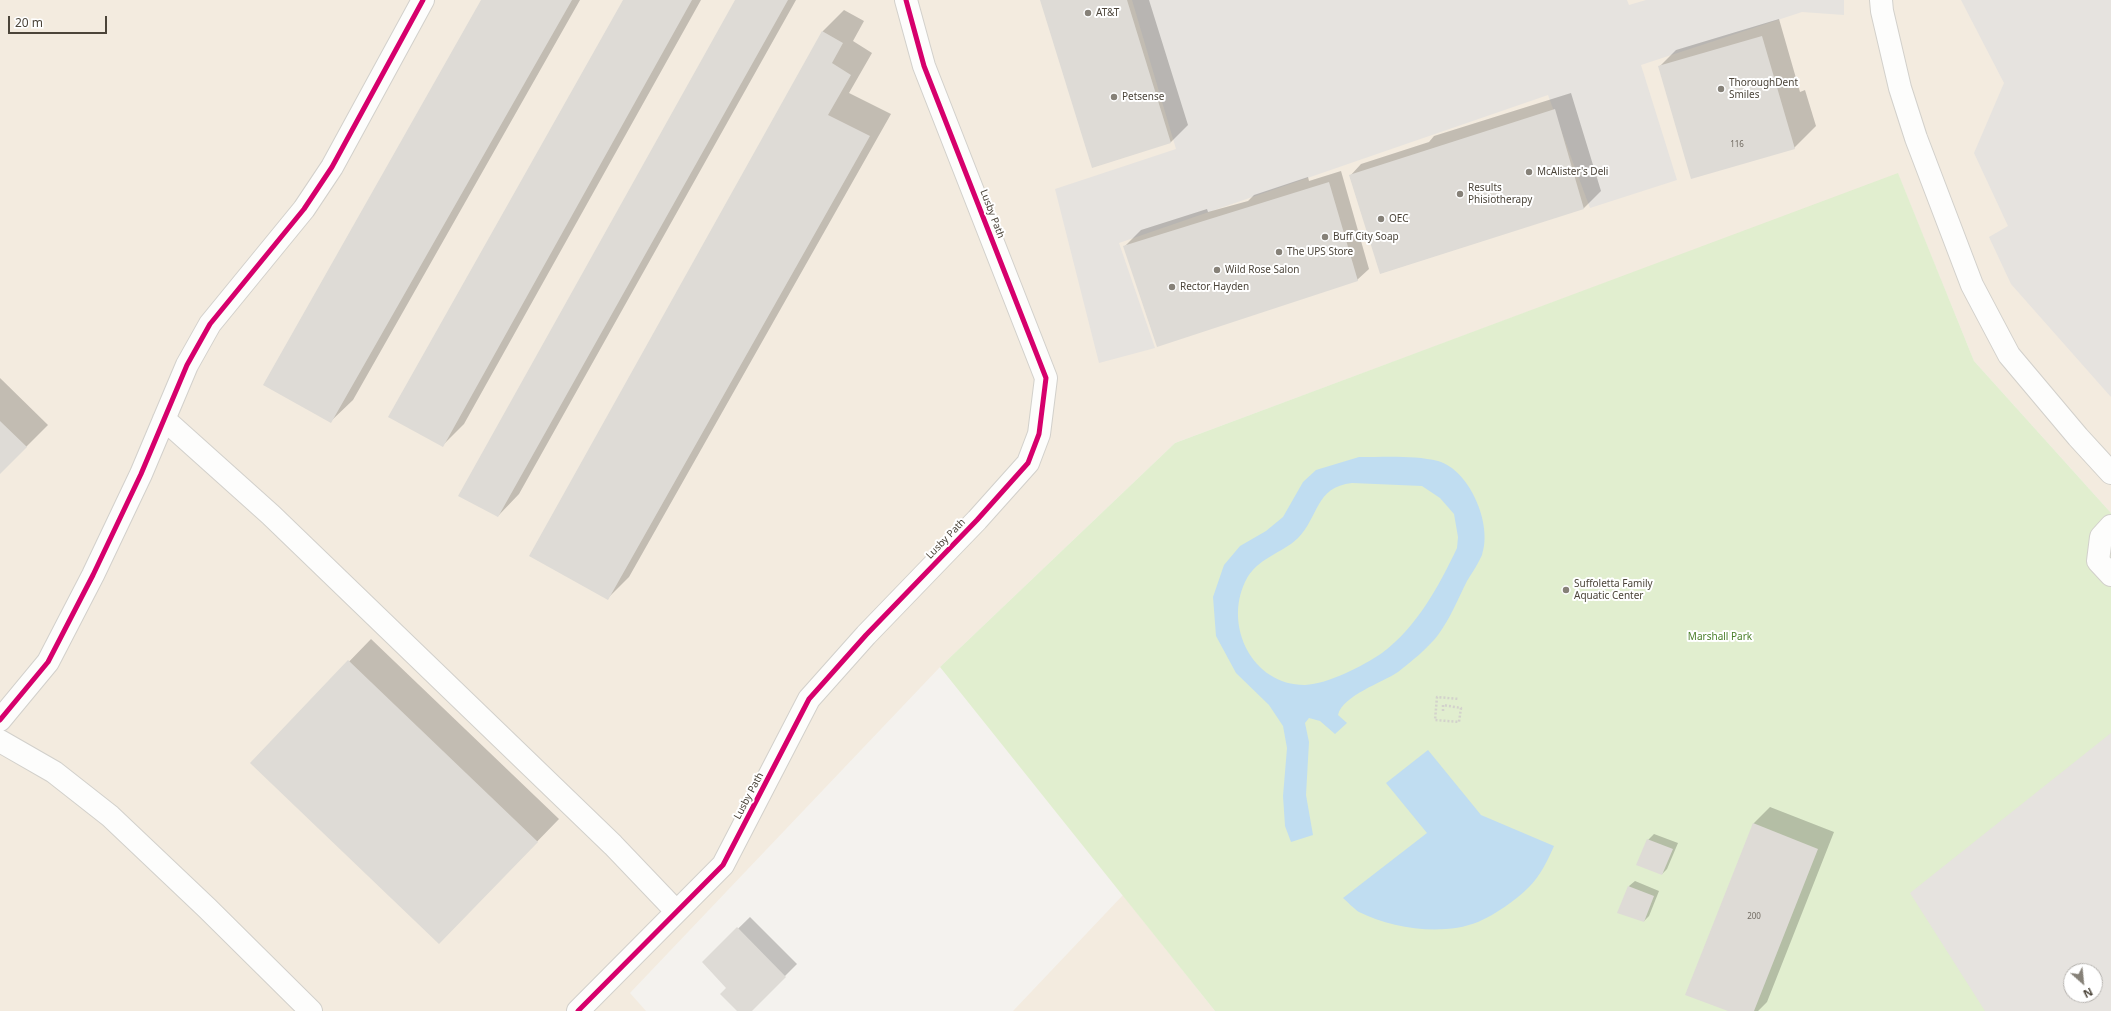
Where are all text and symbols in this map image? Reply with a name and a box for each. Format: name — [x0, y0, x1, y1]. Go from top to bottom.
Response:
place label: AT&T — [1096, 7, 1119, 19]
scale bar — [10, 8, 109, 34]
marker: AT&T — [1083, 8, 1093, 18]
text: 20 m — [15, 14, 43, 31]
place label: ThoroughDent Smiles — [1729, 77, 1798, 100]
marker: ThoroughDent Smiles — [1716, 84, 1726, 94]
place label: Petsense — [1122, 91, 1164, 103]
marker: Petsense — [1109, 92, 1119, 102]
house number: 116 — [1730, 140, 1744, 150]
place label: McAlister's Deli — [1537, 166, 1608, 178]
marker: McAlister's Deli — [1524, 167, 1534, 177]
place label: Results Phisiotherapy — [1468, 182, 1532, 206]
street label: Lusby Path — [977, 188, 1007, 240]
marker: Results Phisiotherapy — [1455, 189, 1465, 199]
place label: OEC — [1389, 213, 1409, 225]
marker: OEC — [1376, 214, 1386, 224]
place label: Buff City Soap — [1333, 231, 1399, 243]
marker: Buff City Soap — [1320, 232, 1330, 242]
place label: The UPS Store — [1287, 246, 1353, 258]
marker: The UPS Store — [1274, 247, 1284, 257]
place label: Wild Rose Salon — [1225, 264, 1299, 276]
marker: Wild Rose Salon — [1212, 265, 1222, 275]
place label: Rector Hayden — [1180, 281, 1249, 293]
marker: Rector Hayden — [1167, 282, 1177, 292]
street label: Lusby Path — [924, 516, 968, 562]
place label: Suffoletta Family Aquatic Center — [1574, 578, 1653, 602]
marker: Suffoletta Family Aquatic Center — [1561, 585, 1571, 595]
park label: Marshall Park — [1688, 631, 1752, 643]
street label: Lusby Path — [732, 771, 766, 821]
house number: 200 — [1747, 912, 1761, 922]
north arrow — [2063, 963, 2103, 1003]
text: N — [2081, 985, 2096, 1002]

